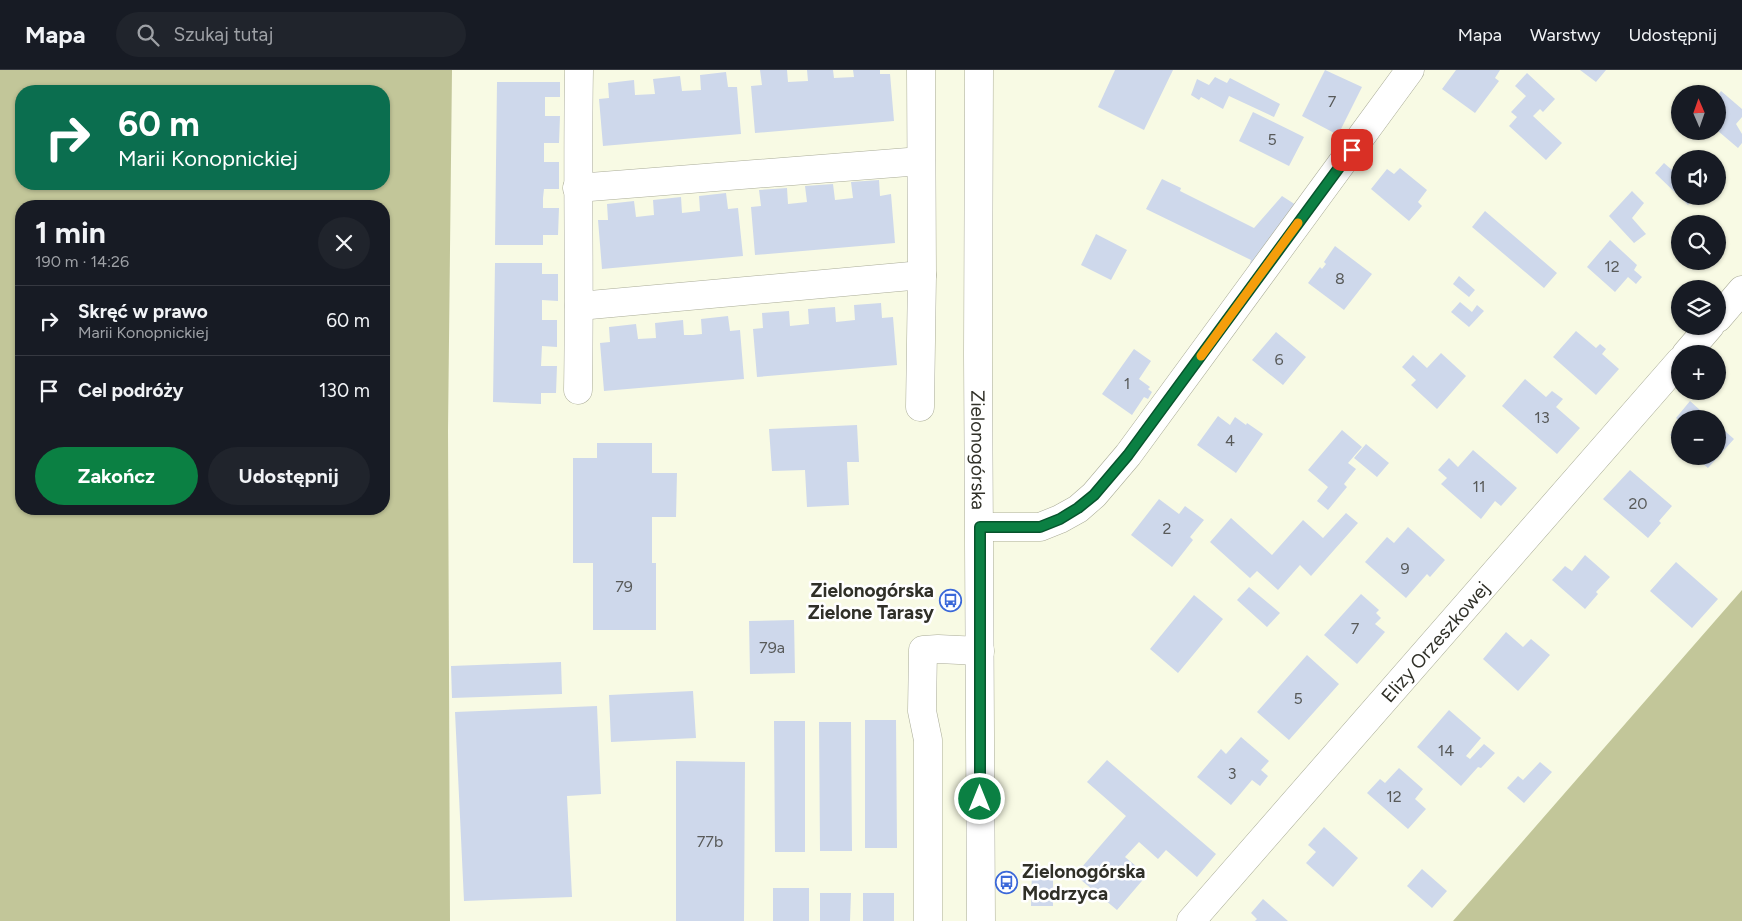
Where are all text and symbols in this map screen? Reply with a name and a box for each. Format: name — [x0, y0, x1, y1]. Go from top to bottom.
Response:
search box — [116, 12, 466, 57]
text: Mapa — [25, 20, 86, 49]
icon: search — [134, 21, 162, 49]
text: Szukaj tutaj — [174, 23, 273, 46]
text: Mapa — [1458, 24, 1502, 46]
text: Warstwy — [1530, 24, 1601, 46]
text: Udostępnij — [1629, 24, 1717, 46]
north arrow — [1671, 85, 1726, 140]
map controls — [1671, 85, 1726, 465]
house number: 7 — [1328, 92, 1337, 111]
text: 60 m — [118, 103, 200, 145]
icon: right — [35, 105, 100, 170]
pin — [1331, 129, 1373, 171]
house number: 5 — [1267, 130, 1277, 149]
icon: arrive — [1338, 136, 1366, 164]
text: Marii Konopnickiej — [118, 145, 298, 172]
button: sound — [1671, 150, 1726, 205]
text: 1 min — [35, 214, 106, 251]
button: search — [1671, 215, 1726, 270]
button: close — [318, 217, 370, 269]
text: 190 m · 14:26 — [35, 252, 129, 271]
house number: 12 — [1604, 257, 1620, 276]
house number: 8 — [1335, 269, 1345, 288]
button: layers — [1671, 280, 1726, 335]
text: Skręć w prawo — [78, 300, 208, 323]
icon: right — [35, 307, 63, 335]
text: 60 m — [326, 309, 370, 332]
text: Marii Konopnickiej — [78, 323, 209, 342]
button: + — [1671, 345, 1726, 400]
house number: 6 — [1274, 350, 1284, 369]
house number: 1 — [1124, 374, 1130, 393]
icon: arrive — [35, 377, 63, 405]
text: Cel podróży — [78, 379, 184, 402]
text: 130 m — [319, 379, 370, 402]
street label: Zielonogórska — [967, 390, 990, 510]
house number: 13 — [1534, 408, 1550, 427]
button: − — [1671, 410, 1726, 465]
house number: 4 — [1225, 431, 1235, 450]
button: Zakończ — [35, 447, 198, 505]
button: Udostępnij — [208, 447, 370, 505]
house number: 11 — [1472, 477, 1486, 496]
house number: 20 — [1628, 494, 1648, 513]
house number: 2 — [1163, 519, 1171, 538]
house number: 9 — [1400, 559, 1410, 578]
street label: Elizy Orzeszkowej — [1376, 576, 1494, 707]
house number: 79 — [615, 577, 633, 596]
place label: Zielonogórska Zielone Tarasy — [808, 579, 934, 624]
bus stop icon: Zielonogórska Zielone Tarasy — [938, 589, 962, 613]
house number: 7 — [1351, 619, 1360, 638]
house number: 79a — [759, 638, 785, 657]
house number: 5 — [1293, 689, 1303, 708]
house number: 14 — [1438, 741, 1454, 760]
house number: 3 — [1228, 764, 1236, 783]
position arrow — [953, 772, 1005, 824]
house number: 12 — [1386, 787, 1402, 806]
house number: 77b — [697, 832, 723, 851]
place label: Zielonogórska Modrzyca — [1022, 860, 1145, 905]
bus stop icon: Zielonogórska Modrzyca — [994, 870, 1018, 894]

